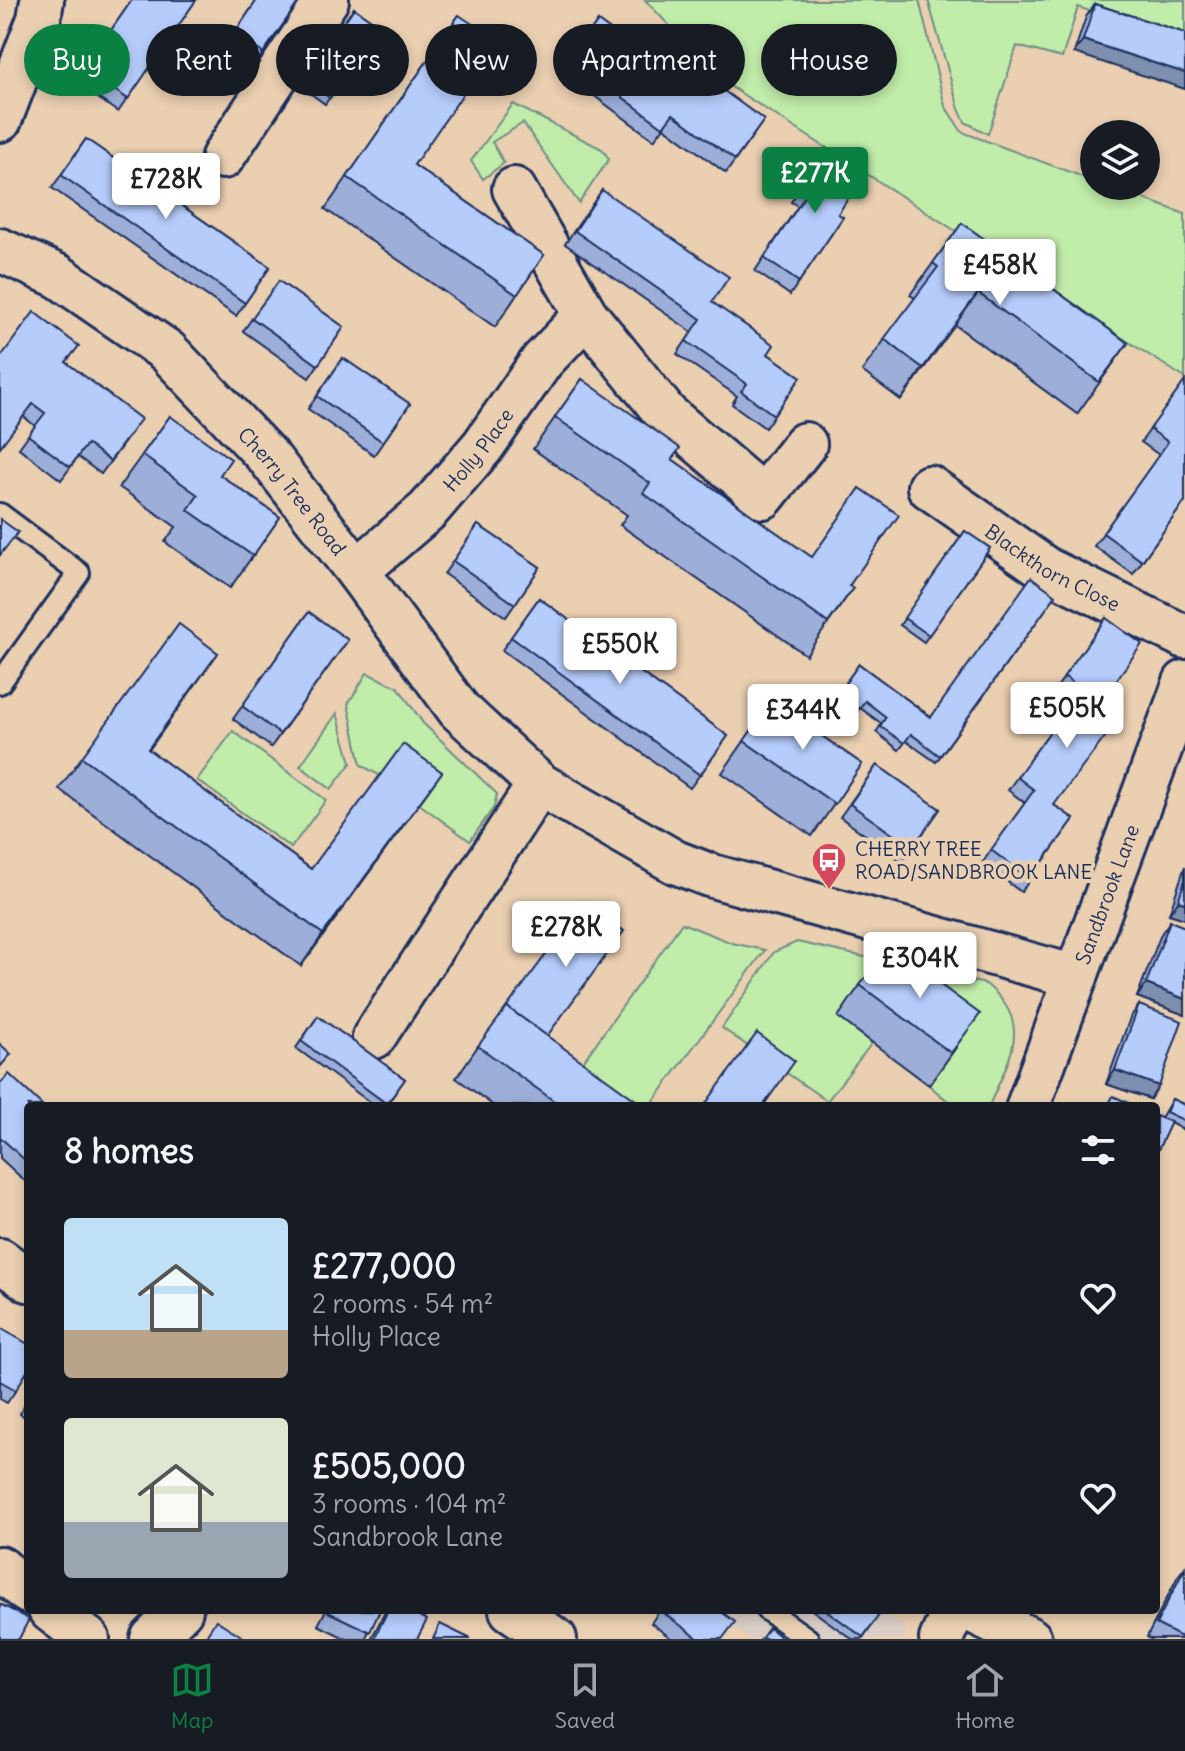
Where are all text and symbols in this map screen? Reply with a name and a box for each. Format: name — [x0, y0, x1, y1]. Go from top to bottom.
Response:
chip: Buy — [24, 24, 130, 96]
chip: Rent — [146, 24, 260, 96]
chip: Filters — [276, 24, 409, 96]
chip: New — [425, 24, 537, 96]
chip: Apartment — [553, 24, 745, 96]
chip: House — [761, 24, 897, 96]
map controls — [1080, 120, 1160, 200]
button: layers — [1080, 120, 1160, 200]
pin: £277K — [759, 147, 871, 215]
pin: £728K — [110, 153, 222, 221]
text: £277K — [780, 156, 850, 189]
text: £728K — [130, 162, 202, 195]
pin: £458K — [944, 239, 1056, 307]
text: £458K — [963, 248, 1037, 281]
street label: Holly Place — [437, 403, 518, 496]
street label: Cherry Tree Road — [233, 421, 352, 560]
street label: Blackthorn Close — [981, 518, 1124, 616]
pin: £550K — [564, 618, 676, 686]
text: £550K — [581, 627, 659, 660]
pin: £505K — [1011, 682, 1123, 750]
pin: £344K — [747, 684, 859, 752]
text: £505K — [1028, 691, 1106, 724]
text: £344K — [766, 693, 840, 726]
street label: Sandbrook Lane — [1069, 821, 1144, 967]
place label: CHERRY TREE ROAD/SANDBROOK LANE — [855, 836, 1092, 884]
bus stop icon: CHERRY TREE ROAD/SANDBROOK LANE — [810, 841, 848, 891]
pin: £278K — [510, 901, 622, 969]
text: £278K — [530, 910, 602, 943]
pin: £304K — [864, 932, 976, 1000]
text: £304K — [882, 941, 958, 974]
icon: filters — [1076, 1128, 1120, 1172]
text: 8 homes — [64, 1129, 194, 1172]
text: £277,000 — [312, 1244, 456, 1287]
icon: home — [128, 1250, 224, 1346]
icon: heart — [1076, 1276, 1120, 1320]
text: 2 rooms · 54 m² — [312, 1287, 494, 1320]
text: Holly Place — [312, 1320, 441, 1353]
text: £505,000 — [312, 1444, 466, 1487]
icon: home — [128, 1450, 224, 1546]
icon: heart — [1076, 1476, 1120, 1520]
text: 3 rooms · 104 m² — [312, 1487, 507, 1520]
text: Sandbrook Lane — [312, 1520, 503, 1553]
tab: Map — [170, 1658, 214, 1734]
tab: Saved — [555, 1658, 615, 1734]
tab: Home — [955, 1658, 1015, 1734]

